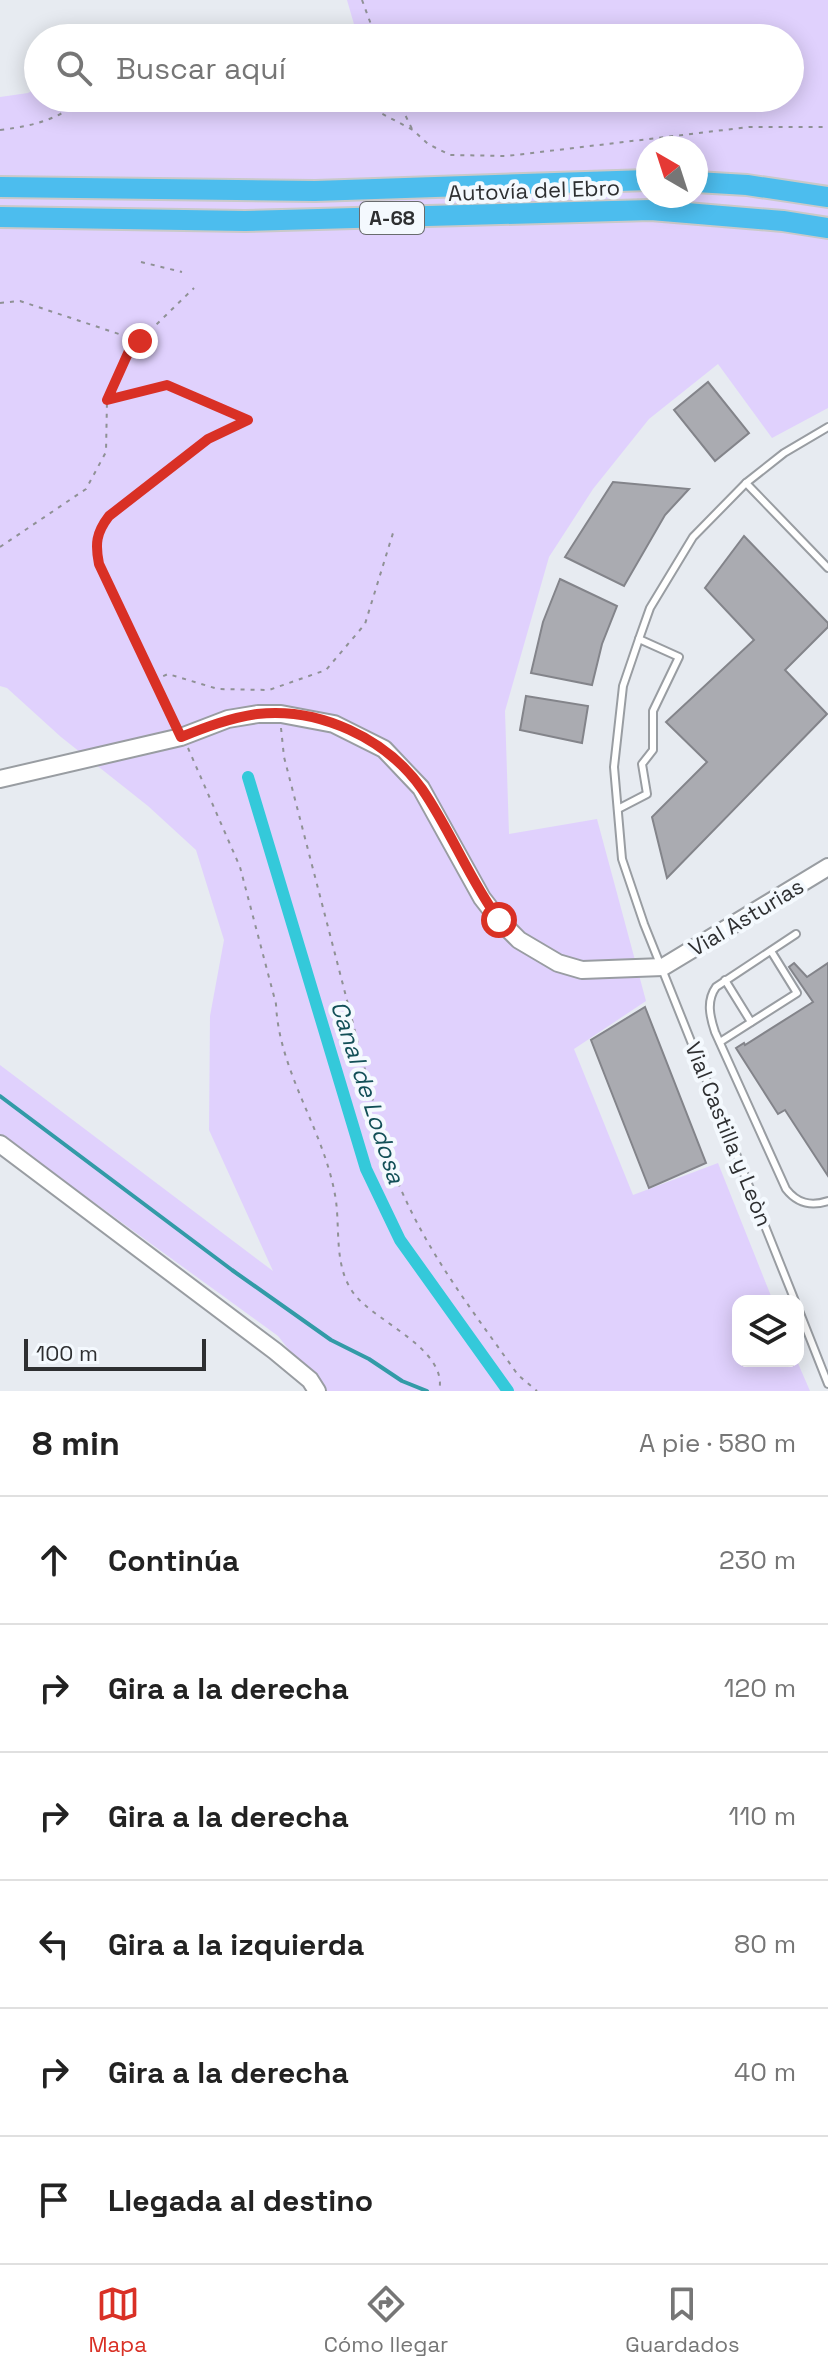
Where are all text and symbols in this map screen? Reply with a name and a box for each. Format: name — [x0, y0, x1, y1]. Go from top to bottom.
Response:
search box — [24, 24, 804, 112]
icon: search — [52, 46, 96, 90]
text: Buscar aquí — [116, 49, 286, 88]
north arrow — [636, 136, 708, 208]
street label: Autovía del Ebro — [448, 173, 620, 207]
road number: A-68 — [360, 202, 424, 234]
route end — [122, 323, 158, 359]
street label: Vial Asturias — [683, 872, 809, 962]
route start — [481, 902, 517, 938]
water label: Canal de Lodosa — [324, 997, 412, 1187]
street label: Vial Castilla y Leòn — [679, 1038, 779, 1230]
map controls — [732, 1295, 804, 1367]
button: layers — [732, 1295, 804, 1367]
scale bar — [24, 1335, 206, 1371]
text: 100 m — [36, 1339, 98, 1367]
text: 8 min — [32, 1422, 120, 1465]
text: A pie · 580 m — [639, 1426, 796, 1460]
icon: ahead — [32, 1538, 76, 1582]
text: Continúa — [108, 1541, 239, 1580]
text: 230 m — [719, 1543, 796, 1577]
icon: right — [32, 1666, 76, 1710]
text: Gira a la derecha — [108, 1669, 349, 1708]
text: 120 m — [724, 1671, 796, 1705]
icon: right — [32, 1794, 76, 1838]
text: Gira a la derecha — [108, 1797, 349, 1836]
text: 110 m — [729, 1799, 796, 1833]
icon: left — [32, 1922, 76, 1966]
text: Gira a la izquierda — [108, 1925, 364, 1964]
text: 80 m — [734, 1927, 796, 1961]
icon: right — [32, 2050, 76, 2094]
text: Gira a la derecha — [108, 2053, 349, 2092]
text: 40 m — [734, 2055, 796, 2089]
icon: arrive — [32, 2178, 76, 2222]
text: Llegada al destino — [108, 2181, 373, 2220]
tab: Mapa — [88, 2282, 147, 2358]
tab: Cómo llegar — [324, 2282, 448, 2358]
tab: Guardados — [625, 2282, 740, 2358]

